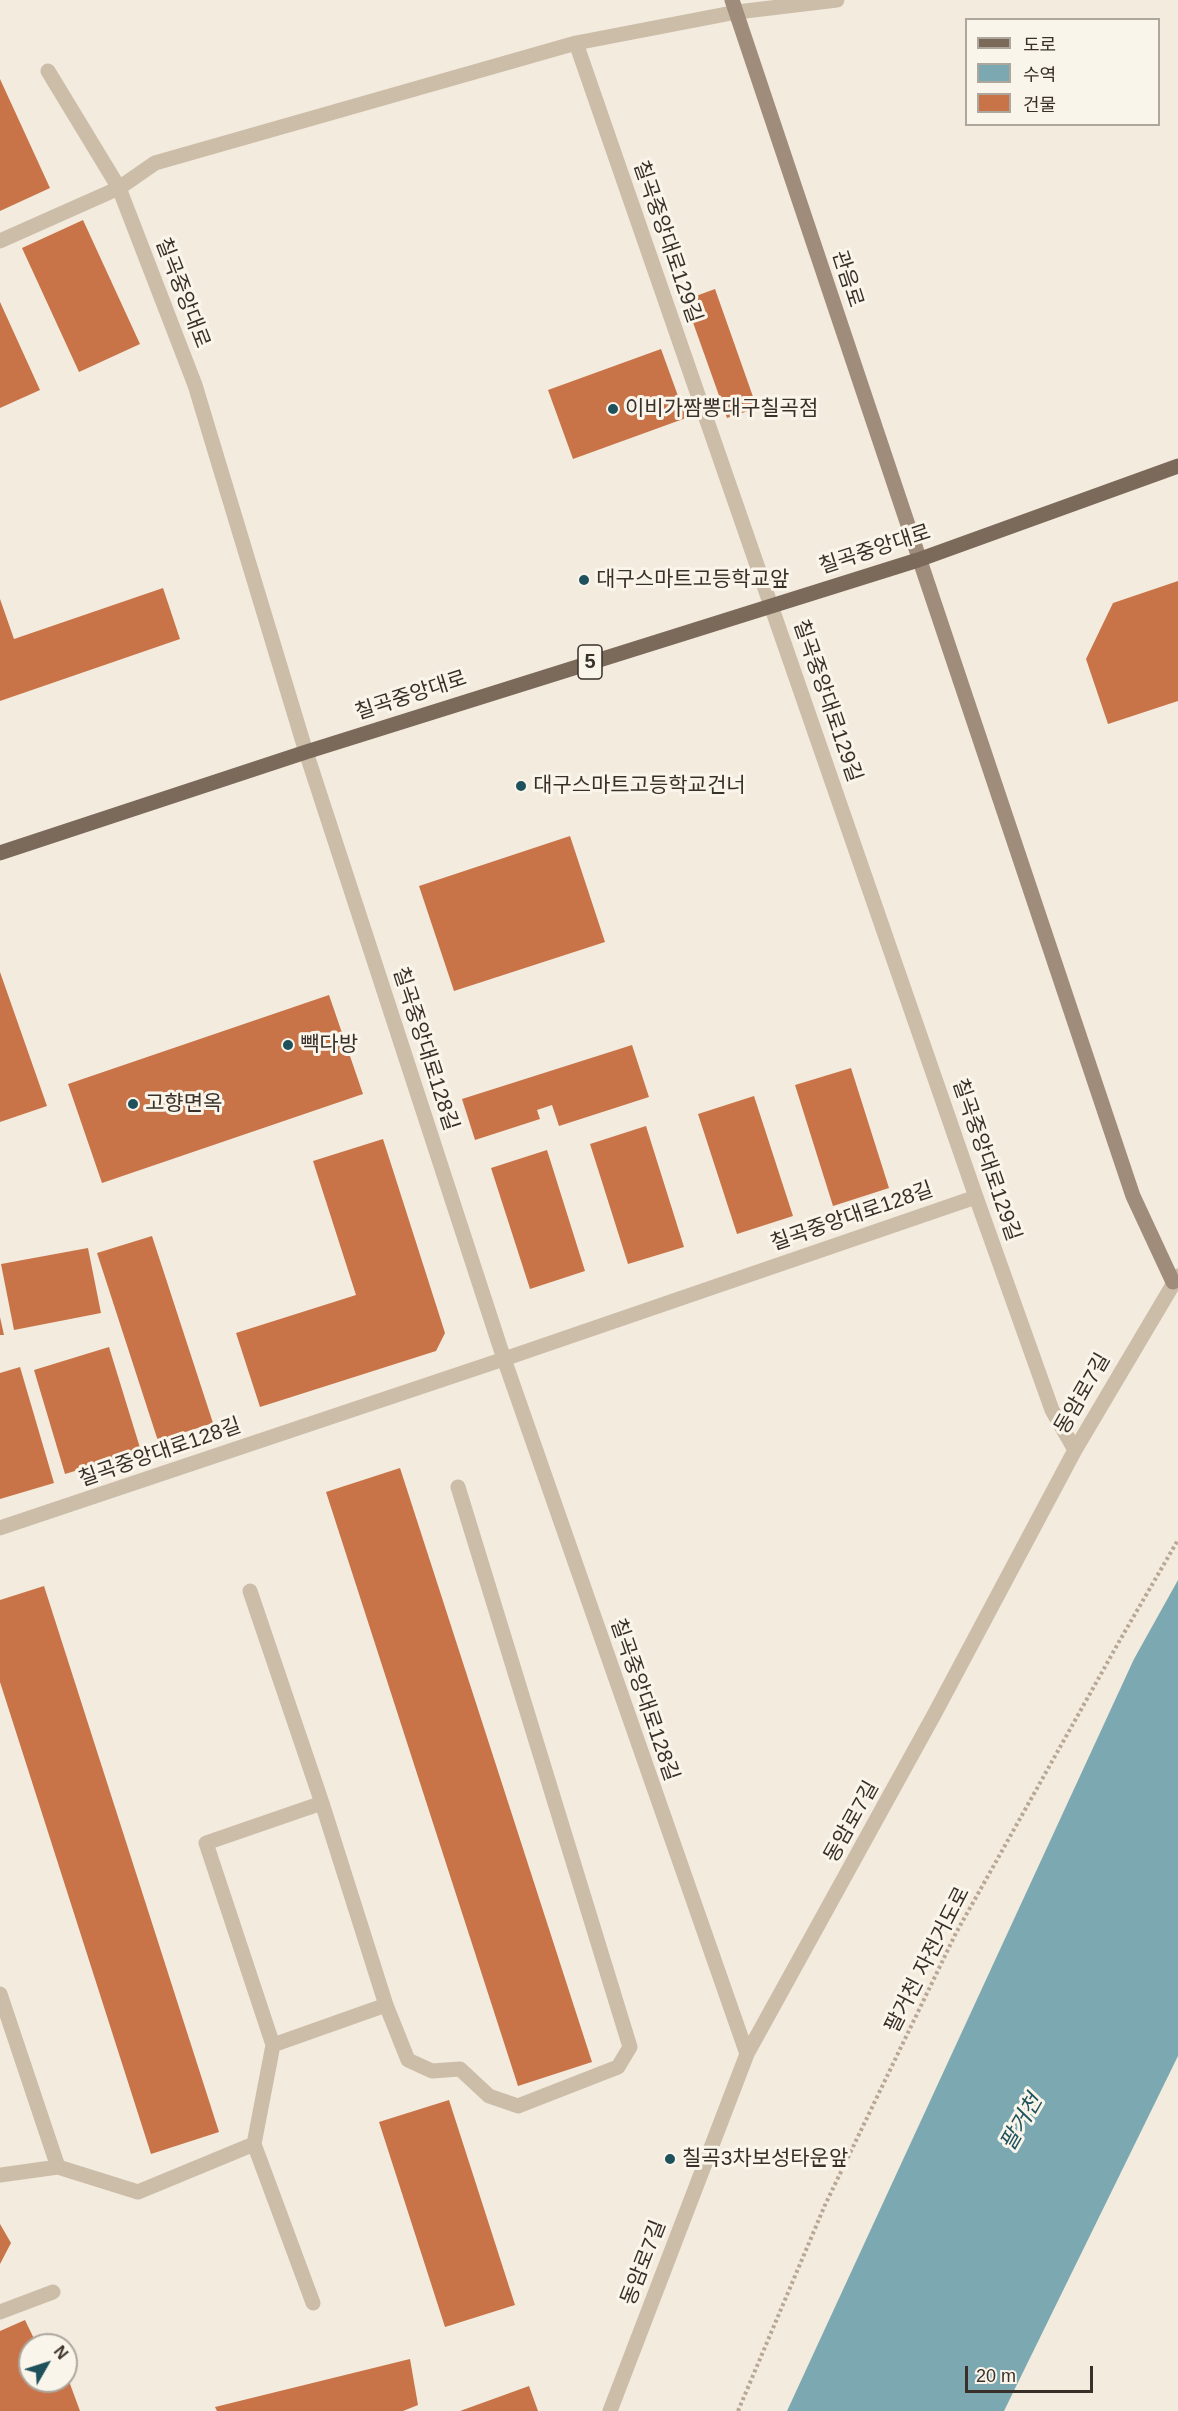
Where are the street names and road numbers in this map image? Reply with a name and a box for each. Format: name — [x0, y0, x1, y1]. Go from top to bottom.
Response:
street label: 칠곡중앙대로129길 — [627, 157, 707, 327]
street label: 칠곡중앙대로 — [149, 234, 215, 352]
street label: 관음로 — [826, 248, 868, 310]
street label: 칠곡중앙대로 — [816, 520, 934, 580]
street label: 칠곡중앙대로129길 — [787, 616, 867, 786]
road number: 5 — [578, 645, 602, 679]
street label: 칠곡중앙대로 — [352, 666, 470, 726]
street label: 칠곡중앙대로128길 — [387, 964, 463, 1134]
street label: 칠곡중앙대로129길 — [946, 1075, 1026, 1245]
street label: 칠곡중앙대로128길 — [767, 1177, 937, 1257]
street label: 동암로7길 — [1050, 1349, 1116, 1439]
street label: 칠곡중앙대로128길 — [75, 1413, 245, 1493]
street label: 칠곡중앙대로128길 — [604, 1615, 684, 1785]
street label: 동암로7길 — [819, 1777, 885, 1867]
street label: 팔거천 자전거도로 — [880, 1883, 976, 2037]
street label: 동암로7길 — [616, 2217, 672, 2309]

